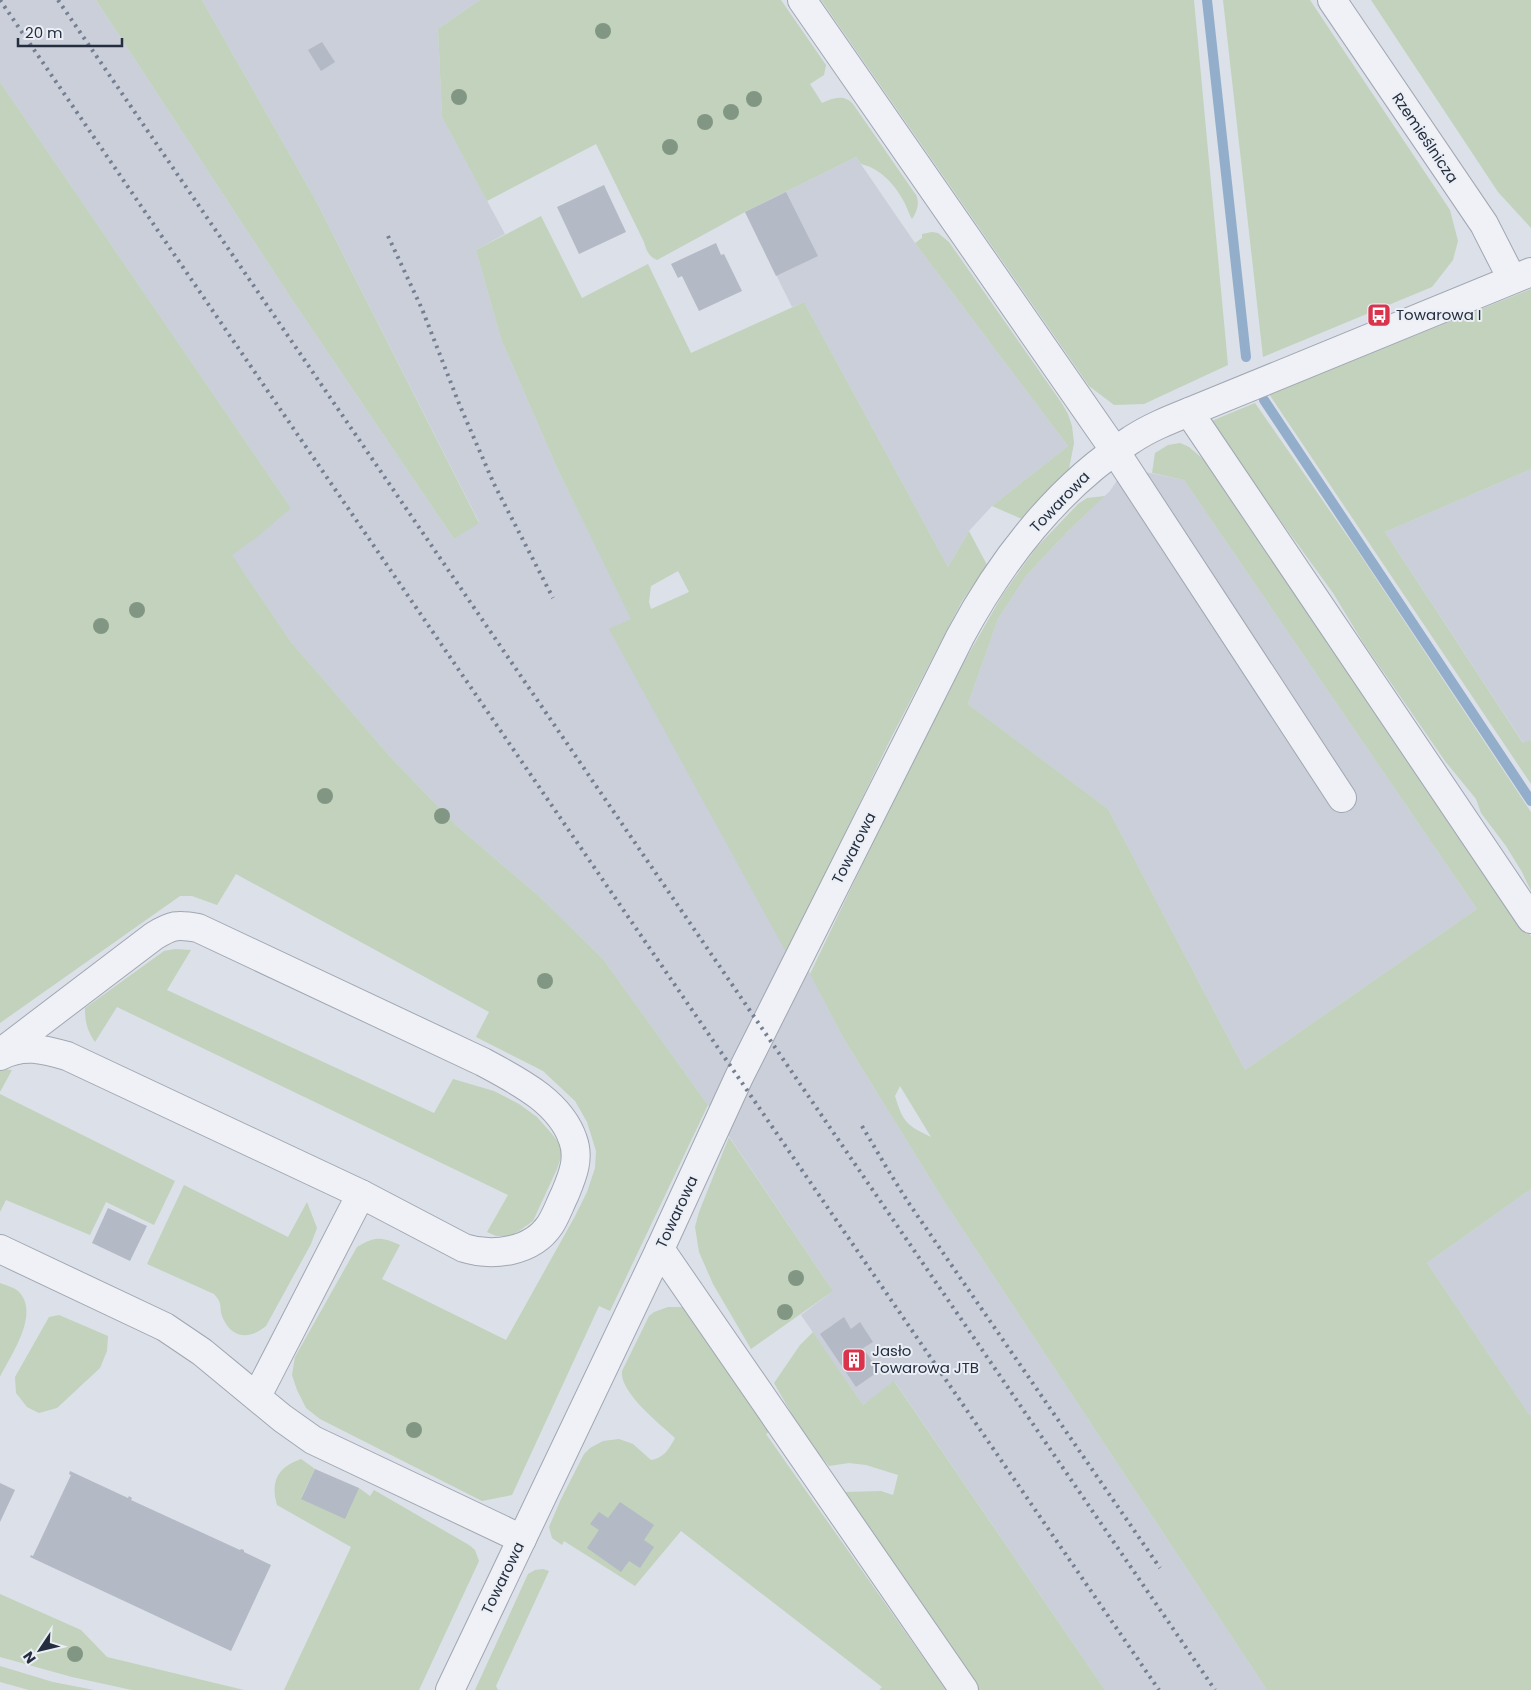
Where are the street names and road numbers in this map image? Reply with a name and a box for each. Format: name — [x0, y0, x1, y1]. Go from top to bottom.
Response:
street label: Rzemieślnicza — [1387, 88, 1463, 187]
street label: Towarowa — [1025, 466, 1094, 537]
street label: Towarowa — [827, 808, 881, 887]
street label: Towarowa — [651, 1172, 703, 1251]
street label: Towarowa — [476, 1538, 529, 1617]

